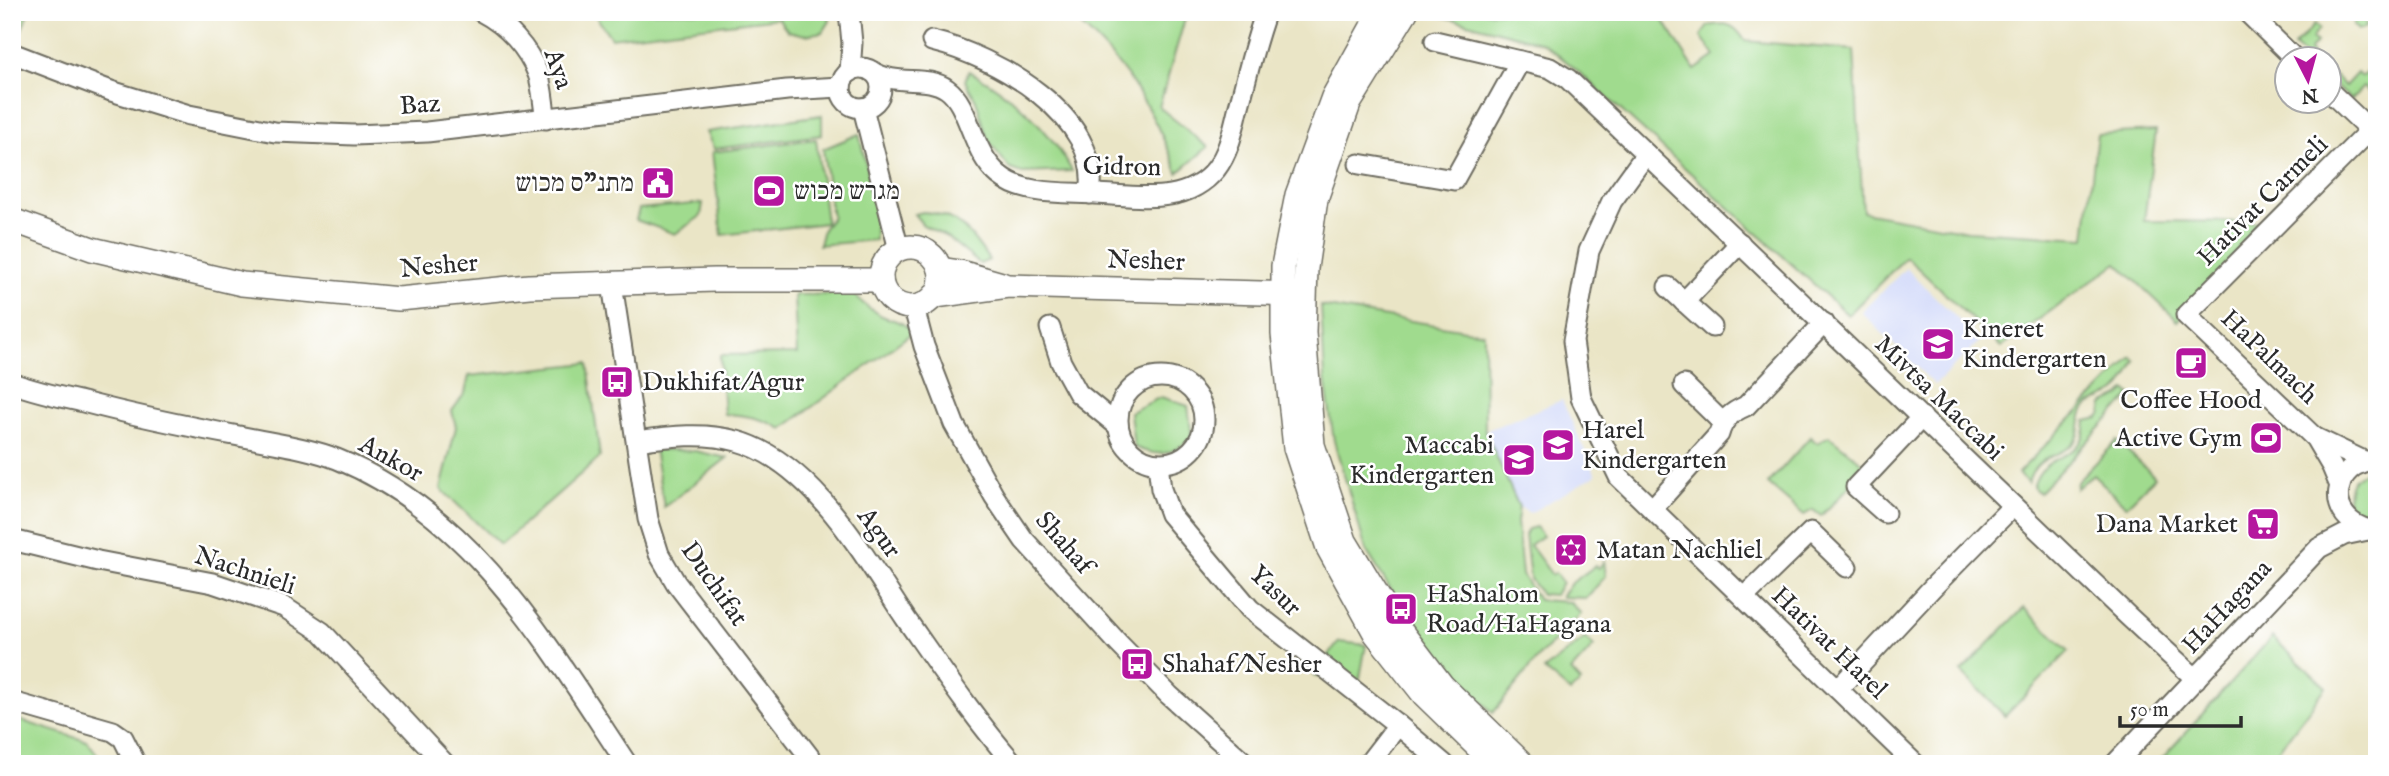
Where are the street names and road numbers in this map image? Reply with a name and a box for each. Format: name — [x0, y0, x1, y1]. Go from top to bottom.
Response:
street label: Aya — [535, 43, 580, 94]
street label: Baz — [399, 87, 441, 123]
street label: Hativat Carmeli — [2191, 129, 2335, 273]
street label: Gidron — [1082, 150, 1162, 184]
street label: Nesher — [1106, 243, 1186, 279]
street label: Nesher — [399, 246, 480, 286]
street label: HaPalmach — [2213, 302, 2325, 412]
street label: Mivtsa Maccabi — [1867, 328, 2011, 468]
street label: Ankor — [352, 427, 429, 490]
street label: Agur — [849, 500, 909, 565]
street label: Shahaf — [1028, 505, 1103, 585]
street label: Duchifat — [673, 535, 755, 633]
street label: Nachnieli — [190, 539, 300, 603]
street label: HaHagana — [2175, 552, 2280, 661]
street label: Yasur — [1242, 558, 1308, 624]
street label: Hativat Harel — [1764, 579, 1895, 707]

